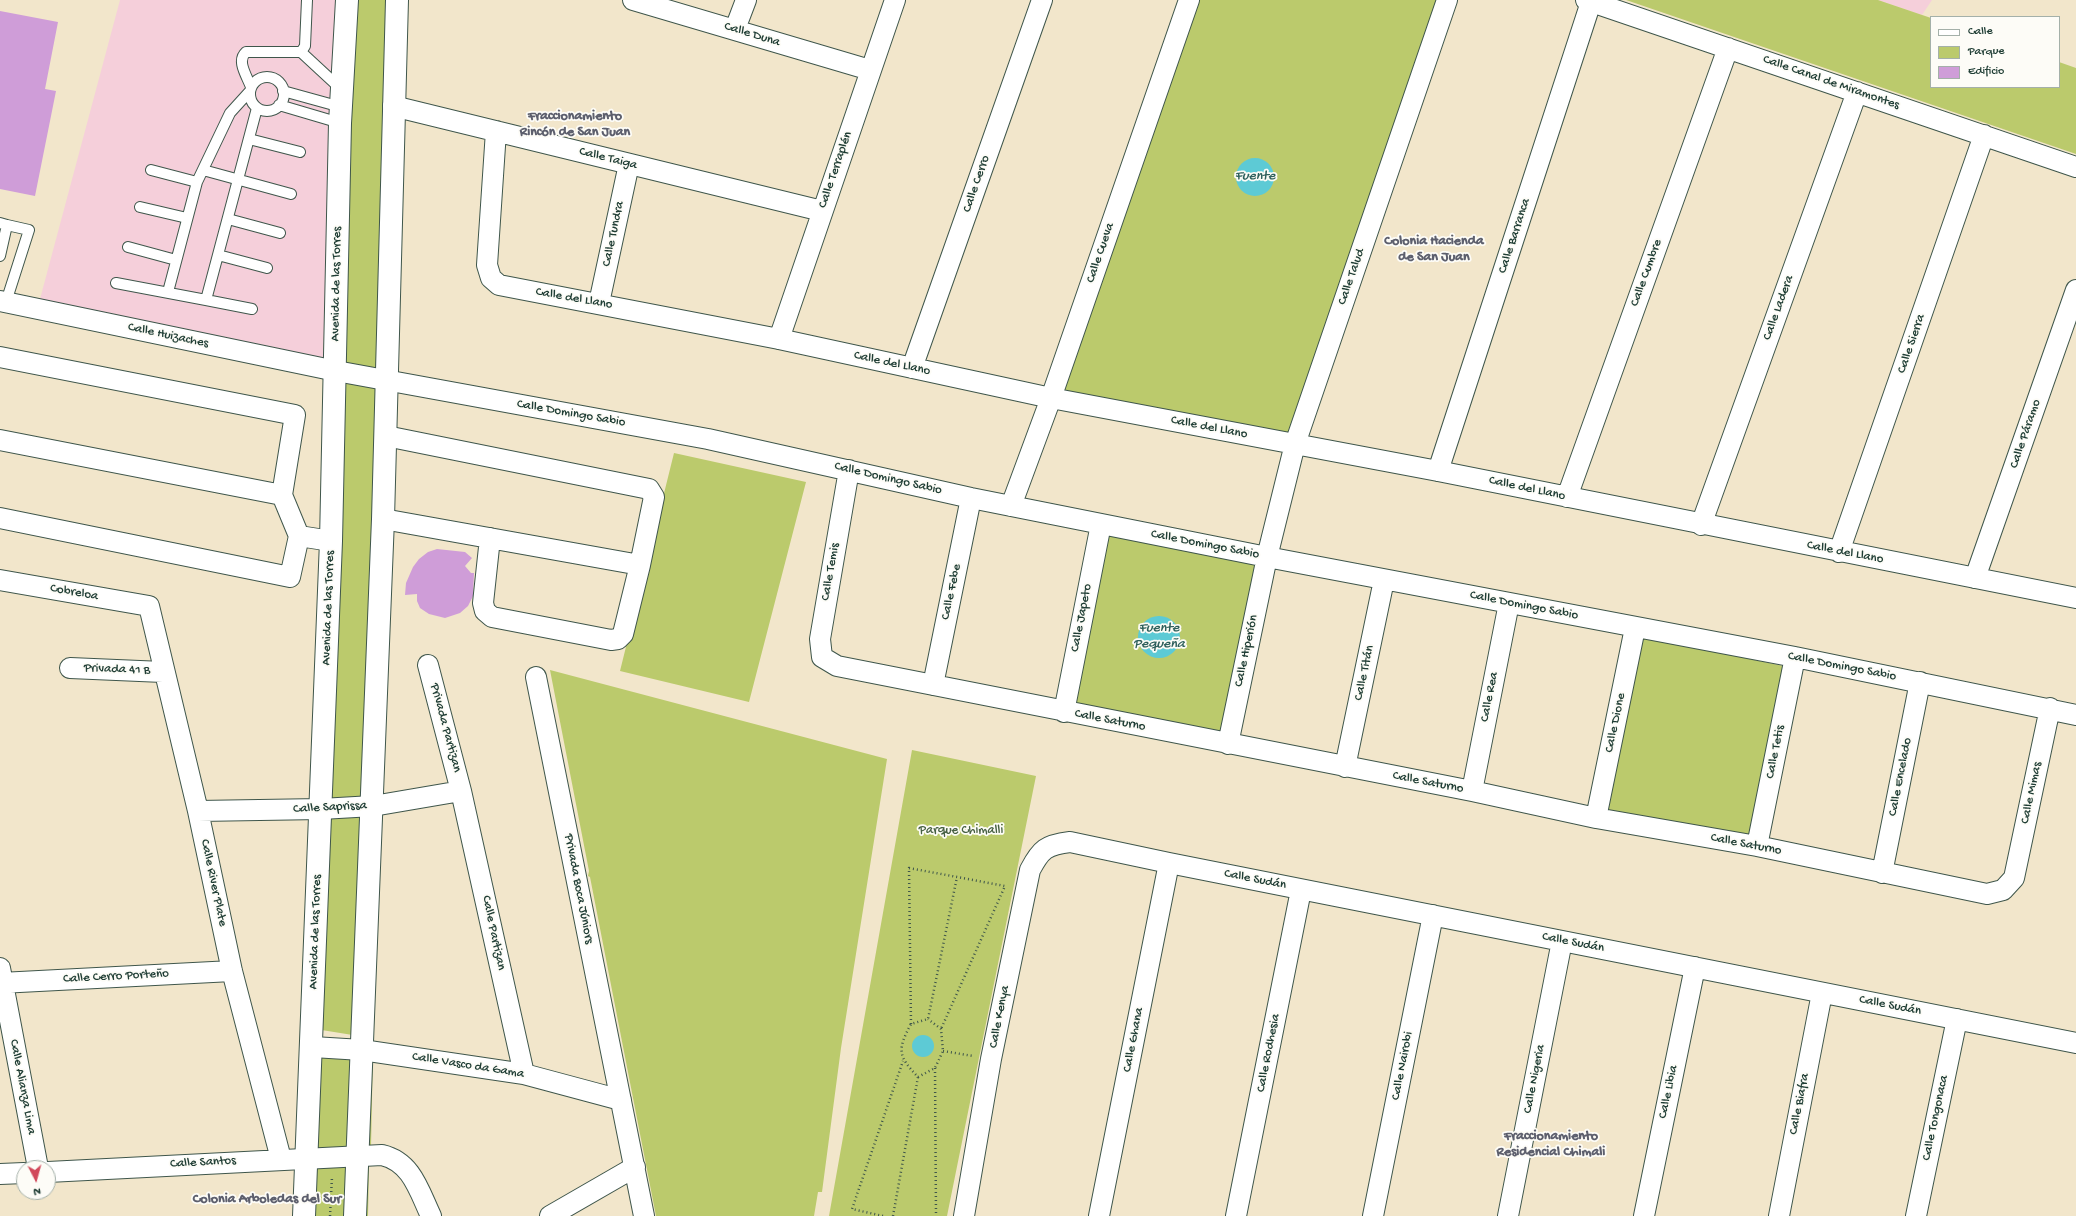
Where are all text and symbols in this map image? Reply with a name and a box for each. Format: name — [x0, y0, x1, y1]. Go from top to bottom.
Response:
legend — [1930, 16, 2060, 88]
street label: Calle Duna — [722, 19, 782, 51]
text: Calle — [1968, 25, 1993, 39]
text: Parque — [1968, 45, 2005, 59]
street label: Calle Canal de Miramontes — [1761, 52, 1901, 114]
text: Edificio — [1968, 65, 2004, 79]
district label: Fraccionamiento Rincón de San Juan — [520, 109, 630, 142]
street label: Calle Terraplén — [816, 130, 856, 210]
street label: Calle Taiga — [577, 144, 639, 174]
street label: Calle Cerro — [960, 153, 994, 215]
water label: Fuente — [1235, 169, 1275, 185]
street label: Calle Barranca — [1496, 197, 1534, 275]
street label: Calle Tundra — [599, 200, 629, 268]
street label: Calle Cueva — [1083, 221, 1119, 285]
street label: Avenida de las Torres — [328, 226, 346, 342]
district label: Colonia Hacienda de San Juan — [1384, 234, 1484, 266]
street label: Calle Cumbre — [1628, 237, 1666, 309]
street label: Calle Talud — [1335, 247, 1369, 307]
street label: Calle Ladera — [1760, 273, 1798, 343]
street label: Calle del Llano — [534, 285, 614, 313]
street label: Calle Sierra — [1895, 312, 1929, 376]
street label: Calle Huizaches — [126, 320, 210, 352]
street label: Calle del Llano — [852, 348, 932, 380]
street label: Calle Domingo Sabio — [515, 397, 627, 431]
street label: Calle Páramo — [2007, 397, 2045, 471]
street label: Calle del Llano — [1169, 413, 1249, 443]
street label: Calle Domingo Sabio — [833, 459, 943, 499]
street label: Calle del Llano — [1487, 473, 1567, 505]
street label: Calle Domingo Sabio — [1149, 527, 1261, 563]
street label: Calle del Llano — [1805, 538, 1885, 568]
street label: Calle Temis — [818, 542, 844, 602]
street label: Avenida de las Torres — [319, 550, 339, 666]
street label: Calle Febe — [938, 563, 966, 621]
street label: Cobreloa — [49, 581, 99, 605]
street label: Calle Japeto — [1068, 583, 1096, 653]
street label: Calle Domingo Sabio — [1468, 588, 1580, 624]
street label: Calle Hiperión — [1232, 613, 1262, 689]
water label: Fuente Pequeña — [1133, 621, 1185, 654]
street label: Calle Titán — [1352, 644, 1378, 702]
street label: Calle Domingo Sabio — [1786, 649, 1898, 685]
street label: Privada 41 B — [83, 661, 151, 679]
street label: Calle Rea — [1478, 671, 1502, 723]
street label: Privada Partizan — [426, 682, 464, 774]
street label: Calle Dione — [1602, 692, 1630, 754]
street label: Calle Saturno — [1073, 706, 1147, 736]
street label: Calle Tetis — [1763, 724, 1789, 780]
street label: Calle Encelado — [1886, 736, 1916, 818]
street label: Calle Mimas — [2018, 761, 2046, 825]
street label: Calle Saturno — [1391, 768, 1465, 798]
street label: Calle Saprissa — [293, 798, 367, 818]
park label: Parque Chimalli — [919, 823, 1003, 839]
street label: Calle Saturno — [1709, 830, 1783, 860]
street label: Privada Boca Júniors — [560, 833, 596, 945]
street label: Calle River Plate — [196, 838, 230, 928]
street label: Calle Sudán — [1223, 866, 1287, 894]
street label: Avenida de las Torres — [306, 874, 326, 990]
street label: Calle Partizan — [477, 894, 509, 972]
street label: Calle Sudán — [1541, 929, 1605, 957]
street label: Calle Cerro Porteño — [63, 966, 169, 988]
street label: Calle Kenya — [986, 984, 1014, 1050]
street label: Calle Sudán — [1858, 992, 1922, 1020]
street label: Calle Ghana — [1120, 1006, 1148, 1074]
street label: Calle Rodhesia — [1254, 1013, 1284, 1093]
street label: Calle Nairobi — [1389, 1030, 1417, 1102]
street label: Calle Alianza Lima — [5, 1038, 39, 1136]
street label: Calle Nigeria — [1521, 1043, 1549, 1115]
street label: Calle Vasco da Gama — [411, 1049, 525, 1083]
street label: Calle Libia — [1656, 1064, 1682, 1120]
street label: Calle Biafra — [1786, 1072, 1814, 1136]
street label: Calle Tongonaca — [1919, 1074, 1953, 1162]
district label: Fraccionamiento Residencial Chimali — [1497, 1129, 1605, 1162]
street label: Calle Santos — [170, 1153, 236, 1173]
north arrow — [16, 1160, 56, 1200]
text: N — [33, 1185, 41, 1197]
district label: Colonia Arboledas del Sur — [193, 1192, 341, 1208]

